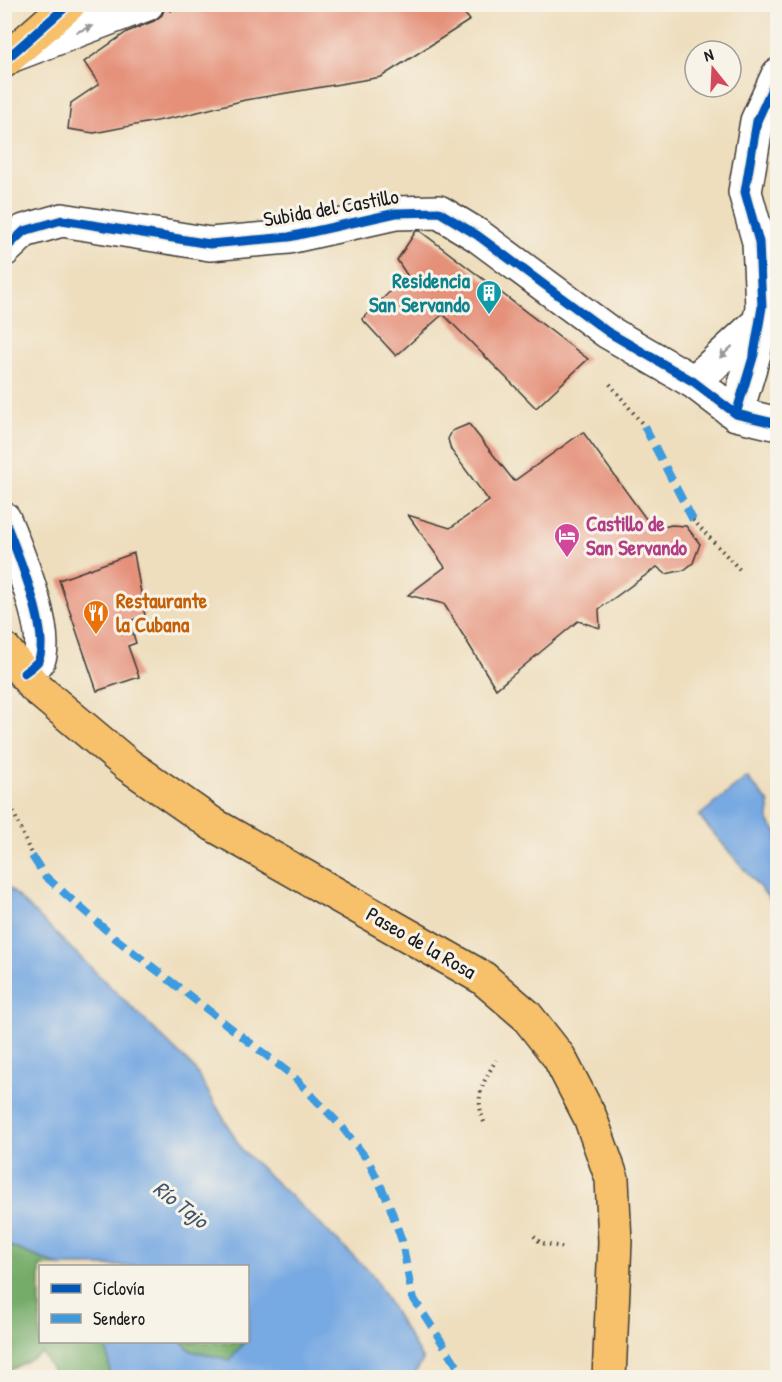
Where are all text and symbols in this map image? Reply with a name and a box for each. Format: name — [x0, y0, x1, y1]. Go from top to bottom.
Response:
one-way arrow — [76, 23, 94, 33]
north arrow — [683, 39, 743, 99]
text: N — [701, 43, 716, 67]
street label: Subida del Castillo — [261, 181, 401, 234]
place label: Residencia San Servando — [369, 266, 471, 319]
building icon: Residencia San Servando — [474, 278, 504, 316]
one-way arrow — [719, 345, 734, 359]
place label: Castillo de San Servando — [586, 509, 688, 562]
hotel icon: Castillo de San Servando — [552, 521, 582, 559]
place label: Restaurante la Cubana — [116, 586, 208, 639]
restaurant icon: Restaurante la Cubana — [81, 598, 111, 636]
street label: Paseo de la Rosa — [361, 899, 482, 986]
water label: Río Tajo — [147, 1173, 216, 1236]
legend — [39, 1265, 249, 1343]
text: Ciclovía — [93, 1276, 144, 1301]
text: Sendero — [93, 1306, 145, 1331]

